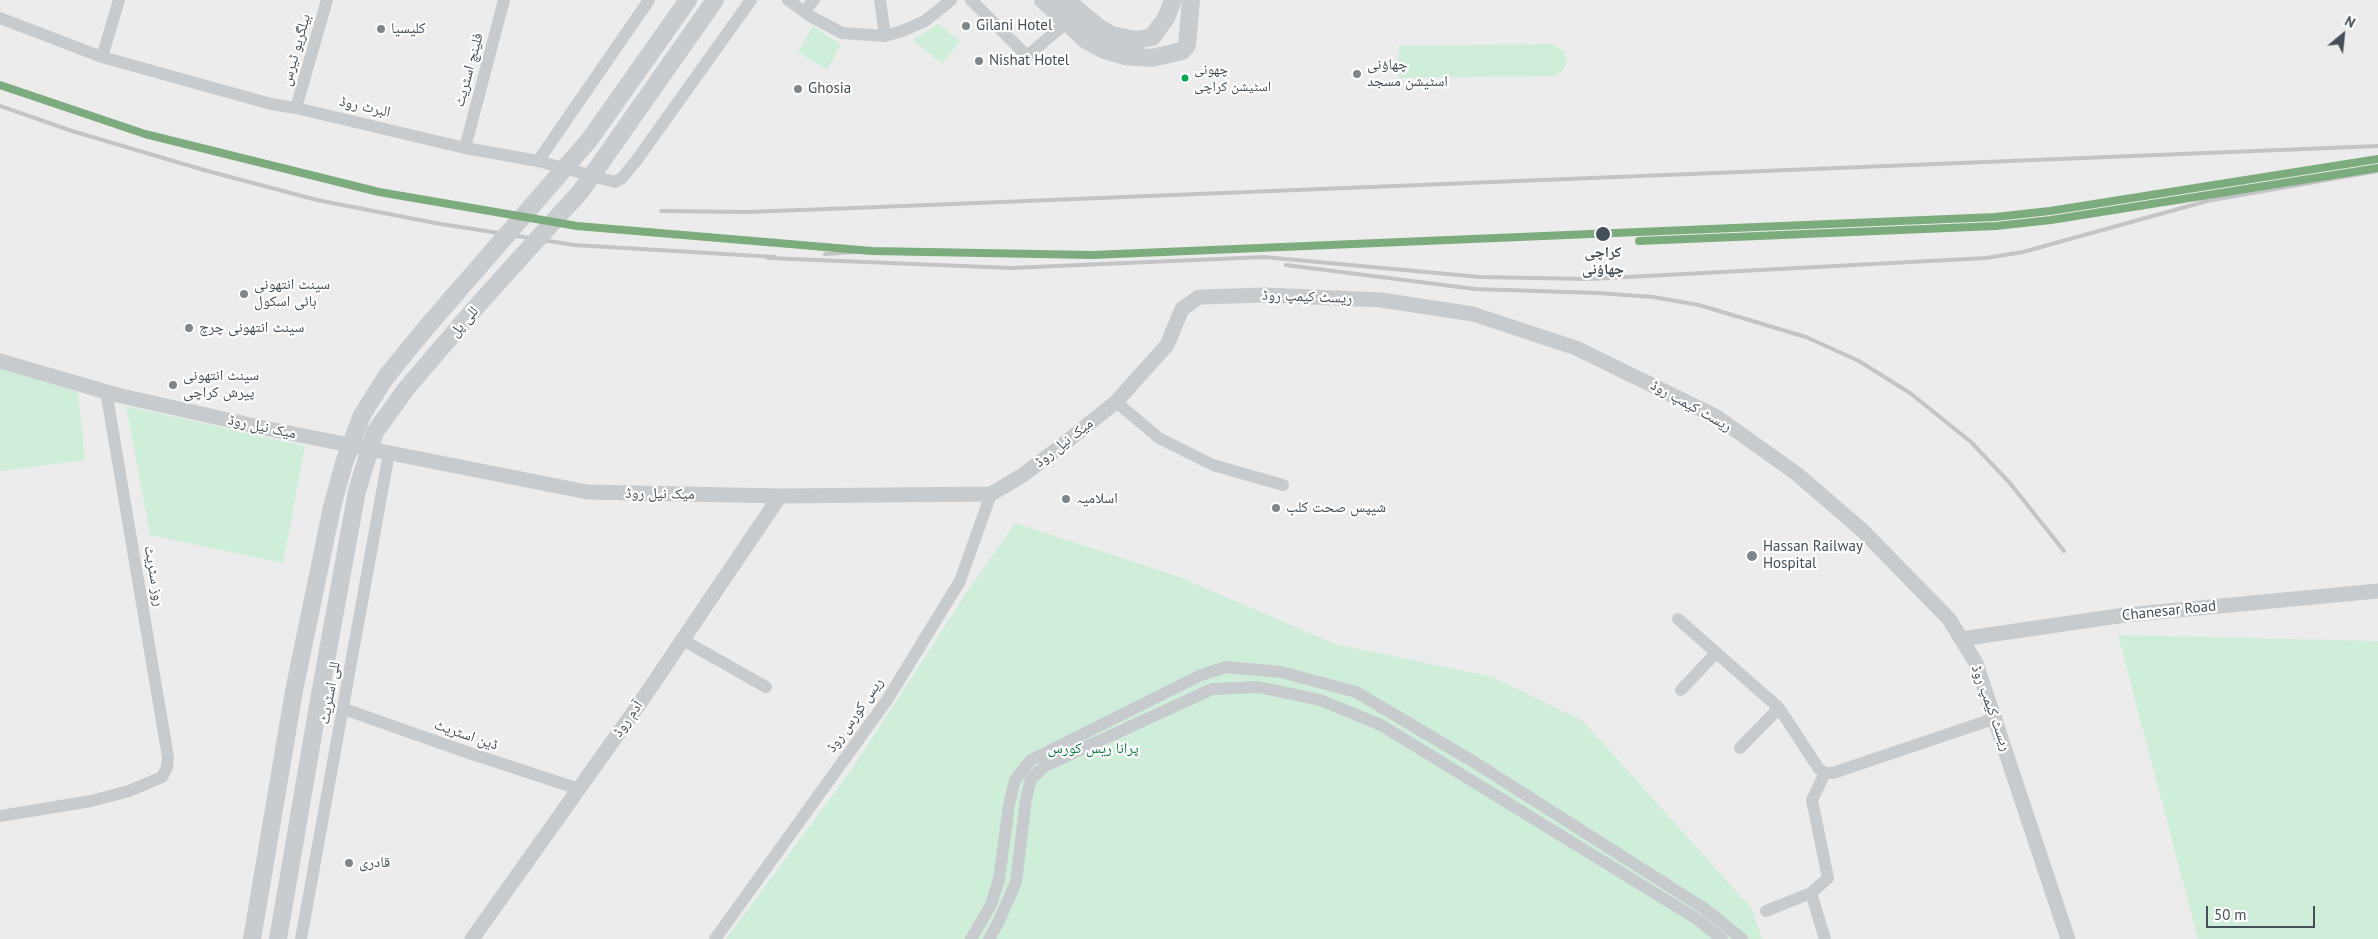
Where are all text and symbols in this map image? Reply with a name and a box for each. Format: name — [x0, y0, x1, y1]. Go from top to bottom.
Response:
north arrow — [2318, 10, 2368, 60]
street label: بیلگریو ٹیرس — [277, 12, 315, 88]
text: N — [2342, 12, 2358, 32]
place label: Gilani Hotel — [976, 17, 1052, 35]
place label: کلیسیا — [391, 20, 425, 38]
marker: Gilani Hotel — [960, 20, 972, 32]
marker: کلیسیا — [375, 23, 387, 35]
street label: فلینچ اسٹریٹ — [450, 31, 488, 109]
place label: Nishat Hotel — [989, 52, 1069, 70]
marker: Nishat Hotel — [973, 55, 985, 67]
place label: چھاؤنی اسٹیشن مسجد — [1367, 56, 1448, 91]
place label: چھونی اسٹیشن کراچی — [1194, 62, 1271, 94]
marker: چھاؤنی اسٹیشن مسجد — [1351, 68, 1363, 80]
marker: چھونی اسٹیشن کراچی — [1180, 73, 1190, 83]
place label: Ghosia — [808, 80, 851, 98]
marker: Ghosia — [792, 83, 804, 95]
street label: البرٹ روڈ — [338, 92, 392, 122]
marker: کراچی چھاؤنی — [1594, 225, 1612, 243]
place label: کراچی چھاؤنی — [1582, 244, 1624, 279]
place label: سینٹ انتھونی ہائی اسکول — [254, 276, 330, 311]
street label: ریسٹ کیمپ روڈ — [1262, 286, 1352, 308]
marker: سینٹ انتھونی ہائی اسکول — [238, 288, 250, 300]
street label: للی پل — [446, 303, 482, 341]
place label: سینٹ انتھونی چرچ — [199, 319, 304, 337]
marker: سینٹ انتھونی چرچ — [183, 322, 195, 334]
place label: سینٹ انتھونی پیرش کراچی — [183, 367, 259, 402]
street label: ریسٹ کیمپ روڈ — [1647, 376, 1735, 436]
marker: سینٹ انتھونی پیرش کراچی — [167, 379, 179, 391]
street label: میک نیل روڈ — [226, 411, 298, 443]
street label: میک نیل روڈ — [1031, 415, 1097, 471]
street label: میک نیل روڈ — [625, 484, 695, 504]
place label: اسلامیہ — [1076, 490, 1118, 508]
marker: اسلامیہ — [1060, 493, 1072, 505]
place label: شیپس صحت کلب — [1286, 499, 1386, 517]
marker: شیپس صحت کلب — [1270, 502, 1282, 514]
place label: Hassan Railway Hospital — [1763, 538, 1863, 573]
street label: روز سٹریٹ — [140, 544, 168, 608]
marker: Hassan Railway Hospital — [1745, 549, 1759, 563]
street label: Chanesar Road — [2121, 597, 2217, 625]
street label: للی اسٹریٹ — [316, 660, 344, 726]
street label: ریسٹ کیمپ روڈ — [1967, 663, 2015, 753]
street label: ریس کورس روڈ — [823, 674, 887, 756]
street label: آدم روڈ — [609, 697, 647, 741]
street label: ڈین اسٹریٹ — [432, 716, 500, 754]
park label: پرانا ریس کورس — [1047, 740, 1139, 758]
place label: قادری — [359, 854, 390, 872]
marker: قادری — [343, 857, 355, 869]
scale bar — [2208, 896, 2317, 928]
text: 50 m — [2214, 905, 2247, 924]

